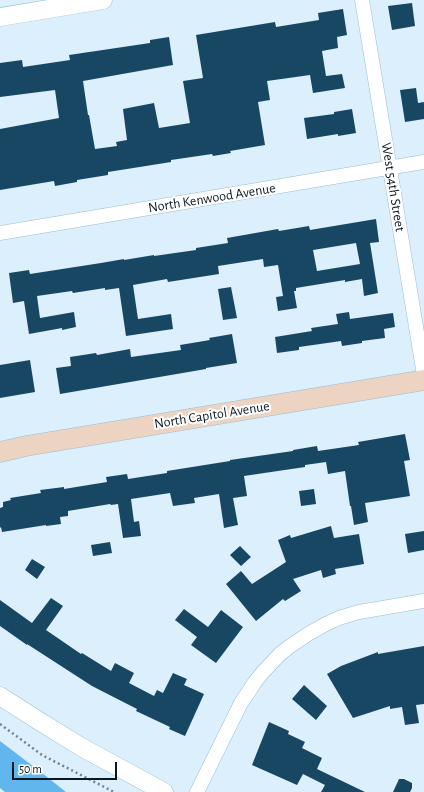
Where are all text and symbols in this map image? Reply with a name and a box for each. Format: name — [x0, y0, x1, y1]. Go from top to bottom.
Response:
street label: West 54th Street — [378, 141, 408, 233]
street label: North Kenwood Avenue — [147, 180, 277, 216]
street label: North Capitol Avenue — [153, 398, 271, 432]
scale bar — [14, 754, 119, 780]
text: 50 m — [19, 763, 42, 775]

